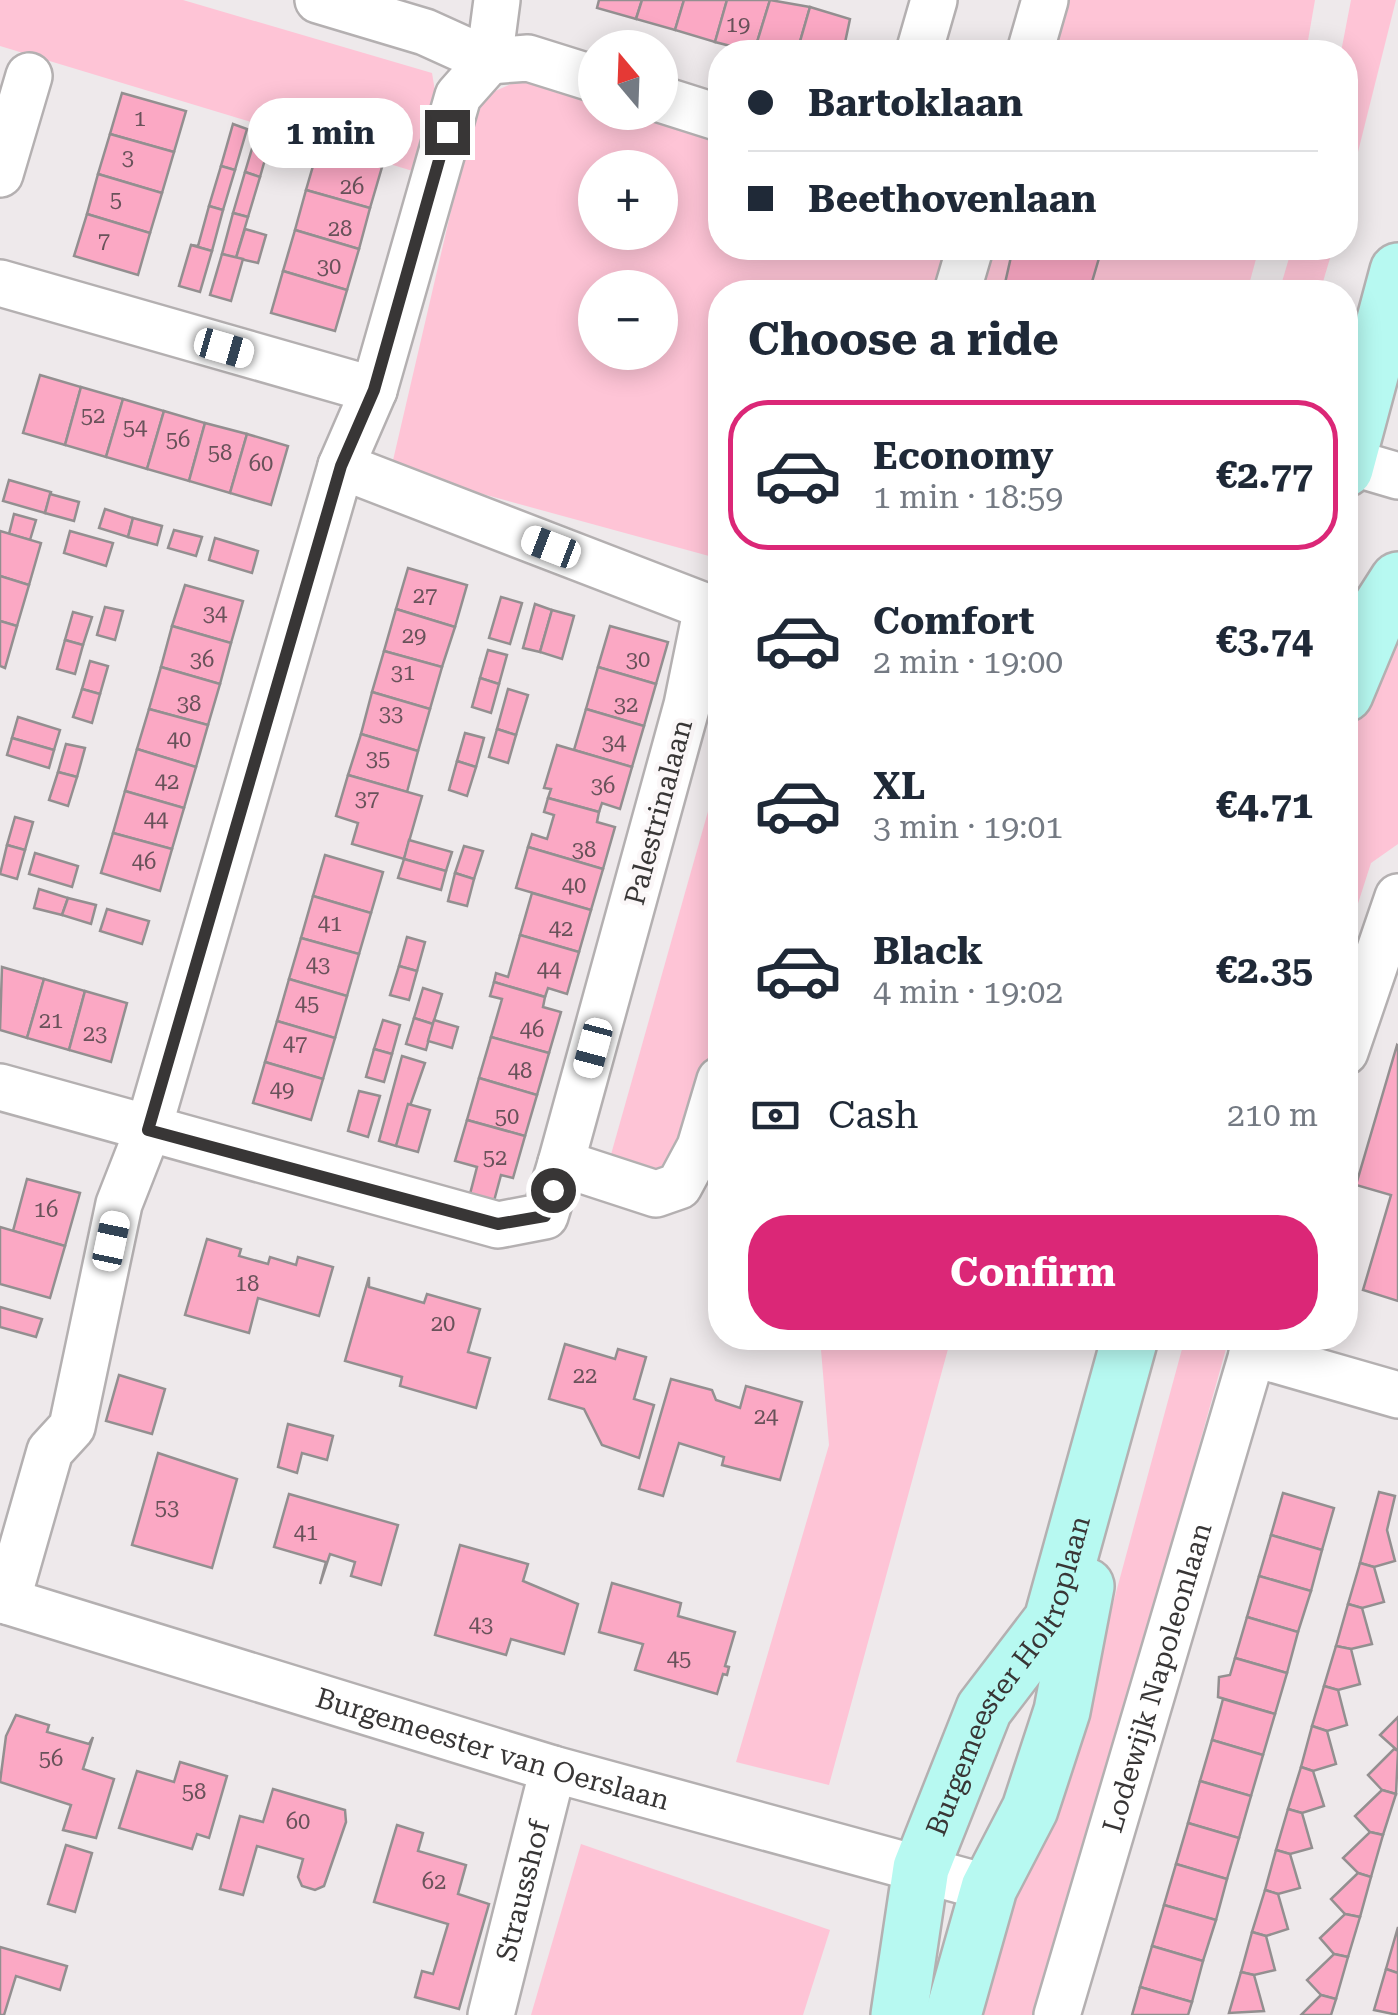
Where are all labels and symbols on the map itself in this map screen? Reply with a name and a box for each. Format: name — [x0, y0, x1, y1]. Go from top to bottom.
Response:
house number: 19 — [726, 12, 750, 37]
north arrow — [578, 30, 678, 130]
callout: 1 min — [247, 97, 412, 167]
house number: 1 — [134, 106, 146, 131]
route end — [425, 110, 470, 155]
house number: 3 — [122, 145, 134, 170]
house number: 26 — [340, 174, 364, 199]
house number: 5 — [110, 187, 122, 212]
house number: 28 — [328, 216, 352, 241]
house number: 7 — [98, 228, 110, 253]
house number: 30 — [317, 254, 341, 279]
car — [191, 325, 257, 371]
house number: 52 — [81, 403, 105, 428]
house number: 54 — [123, 415, 148, 440]
house number: 56 — [166, 427, 190, 452]
house number: 58 — [208, 440, 232, 465]
house number: 60 — [249, 451, 273, 476]
car — [518, 522, 584, 572]
house number: 27 — [413, 583, 437, 608]
house number: 34 — [203, 601, 228, 626]
house number: 29 — [402, 623, 426, 648]
house number: 36 — [190, 647, 214, 672]
house number: 30 — [626, 647, 650, 672]
house number: 31 — [391, 660, 415, 685]
house number: 38 — [177, 691, 201, 716]
house number: 32 — [614, 692, 638, 717]
house number: 33 — [379, 701, 403, 726]
street label: Palestrinalaan — [618, 716, 699, 908]
house number: 40 — [167, 727, 191, 752]
house number: 34 — [602, 730, 627, 755]
house number: 35 — [366, 746, 390, 771]
house number: 42 — [155, 769, 179, 794]
house number: 36 — [591, 773, 615, 798]
house number: 37 — [355, 786, 379, 811]
house number: 44 — [144, 807, 169, 832]
house number: 38 — [572, 837, 596, 862]
house number: 46 — [132, 849, 156, 874]
house number: 40 — [562, 873, 586, 898]
house number: 41 — [318, 911, 342, 936]
house number: 42 — [549, 916, 573, 941]
house number: 43 — [306, 952, 330, 977]
house number: 44 — [537, 957, 562, 982]
house number: 45 — [295, 991, 319, 1016]
house number: 21 — [39, 1008, 63, 1033]
car — [571, 1015, 615, 1081]
house number: 46 — [520, 1017, 544, 1042]
house number: 23 — [83, 1021, 107, 1046]
house number: 47 — [283, 1031, 307, 1056]
house number: 48 — [508, 1058, 532, 1083]
house number: 49 — [270, 1077, 294, 1102]
house number: 50 — [495, 1104, 519, 1129]
house number: 52 — [483, 1145, 507, 1170]
route start — [531, 1168, 576, 1213]
house number: 16 — [34, 1197, 58, 1222]
car — [90, 1209, 132, 1273]
house number: 18 — [235, 1271, 259, 1296]
house number: 20 — [431, 1311, 455, 1336]
house number: 22 — [573, 1363, 597, 1388]
house number: 24 — [754, 1404, 779, 1429]
house number: 53 — [155, 1495, 179, 1520]
street label: Burgemeester Holtroplaan — [919, 1512, 1097, 1841]
street label: Lodewijk Napoleonlaan — [1096, 1519, 1219, 1836]
house number: 41 — [294, 1520, 318, 1545]
house number: 43 — [469, 1612, 493, 1637]
house number: 45 — [667, 1646, 691, 1671]
street label: Burgemeester van Oerslaan — [312, 1681, 673, 1817]
house number: 56 — [39, 1746, 63, 1771]
house number: 58 — [182, 1779, 206, 1804]
house number: 60 — [286, 1809, 310, 1834]
street label: Strausshof — [489, 1816, 557, 1965]
house number: 62 — [422, 1869, 446, 1894]

